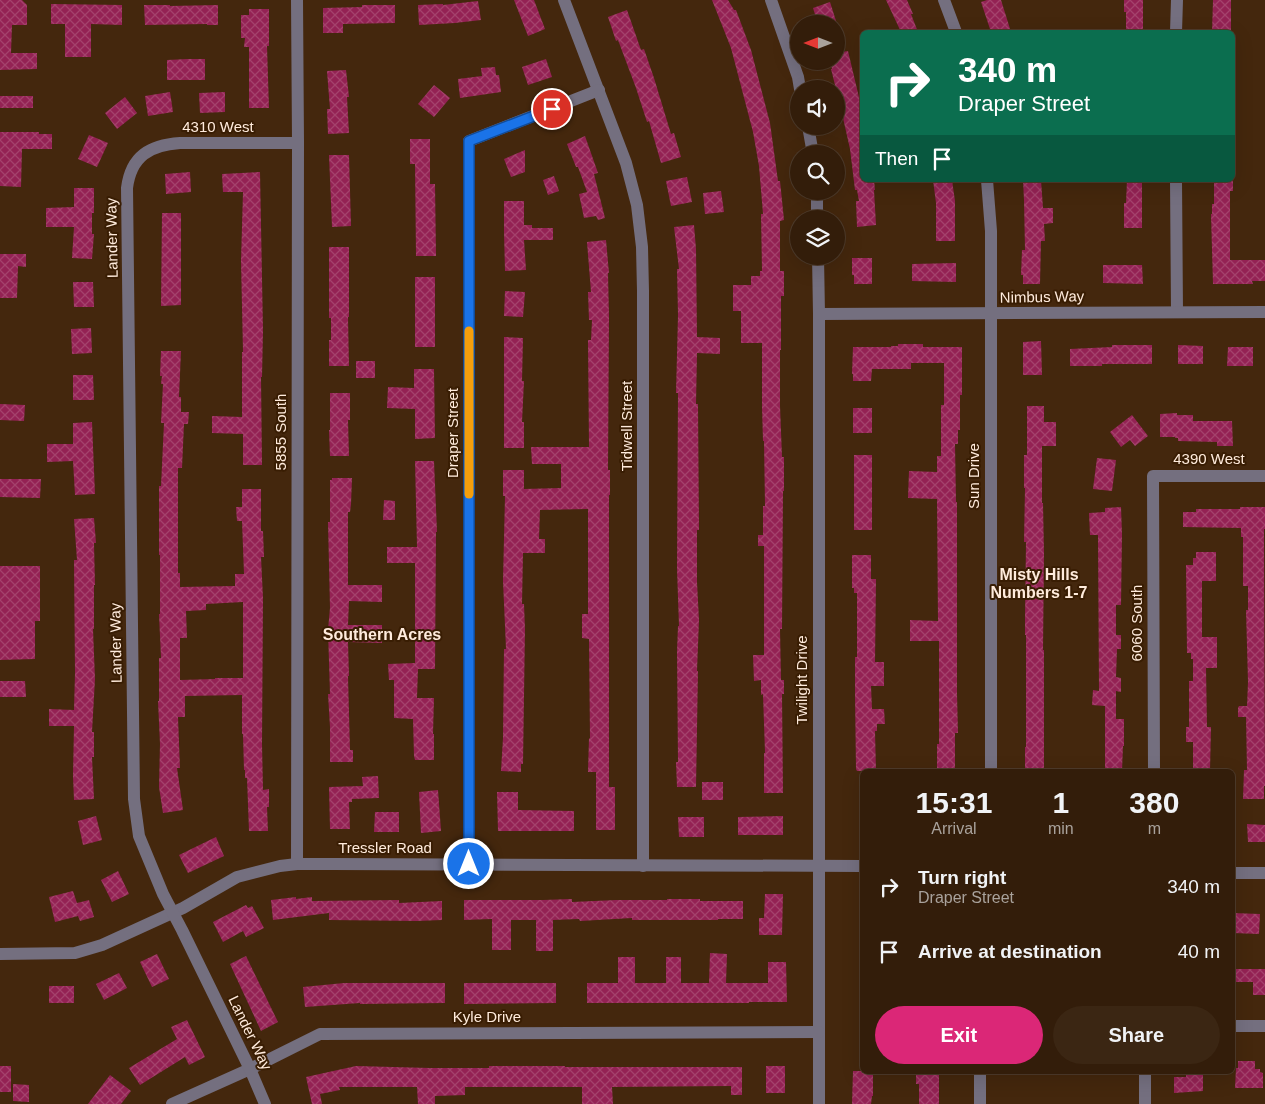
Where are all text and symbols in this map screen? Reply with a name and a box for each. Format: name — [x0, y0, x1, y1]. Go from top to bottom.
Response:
north arrow — [790, 15, 845, 70]
map controls — [790, 15, 845, 265]
icon: right — [875, 50, 940, 115]
text: 340 m — [958, 50, 1057, 89]
button: sound — [790, 80, 845, 135]
pin — [531, 88, 573, 130]
text: Draper Street — [958, 91, 1090, 116]
icon: arrive — [538, 95, 566, 123]
street label: 4310 West — [182, 118, 255, 135]
button: search — [790, 145, 845, 200]
icon: arrive — [928, 145, 956, 173]
text: Then — [875, 148, 918, 169]
street label: Lander Way — [102, 197, 121, 278]
button: layers — [790, 210, 845, 265]
street label: Nimbus Way — [1000, 287, 1085, 306]
street label: Tidwell Street — [618, 380, 635, 471]
street label: Draper Street — [444, 387, 461, 478]
street label: 5855 South — [272, 394, 289, 470]
street label: Sun Drive — [965, 443, 982, 509]
street label: 4390 West — [1173, 450, 1246, 467]
district label: Misty Hills Numbers 1-7 — [991, 566, 1088, 601]
street label: 6060 South — [1128, 585, 1145, 661]
street label: Lander Way — [106, 602, 125, 683]
district label: Southern Acres — [323, 626, 441, 643]
street label: Twilight Drive — [793, 635, 810, 725]
text: 15:31 — [916, 786, 992, 819]
text: 1 — [1052, 786, 1069, 819]
text: 380 — [1129, 786, 1179, 819]
text: Arrival — [931, 820, 977, 837]
text: min — [1048, 820, 1074, 837]
text: m — [1148, 820, 1161, 837]
position arrow — [442, 837, 494, 889]
street label: Tressler Road — [338, 839, 432, 856]
text: Turn right — [918, 867, 1006, 888]
icon: right — [875, 873, 903, 901]
text: 340 m — [1167, 876, 1220, 897]
text: Draper Street — [918, 889, 1014, 906]
icon: arrive — [875, 938, 903, 966]
text: Arrive at destination — [918, 941, 1102, 962]
text: 40 m — [1178, 941, 1220, 962]
street label: Lander Way — [225, 993, 276, 1073]
button: Exit — [875, 1006, 1043, 1064]
button: Share — [1053, 1006, 1220, 1064]
street label: Kyle Drive — [453, 1008, 521, 1025]

